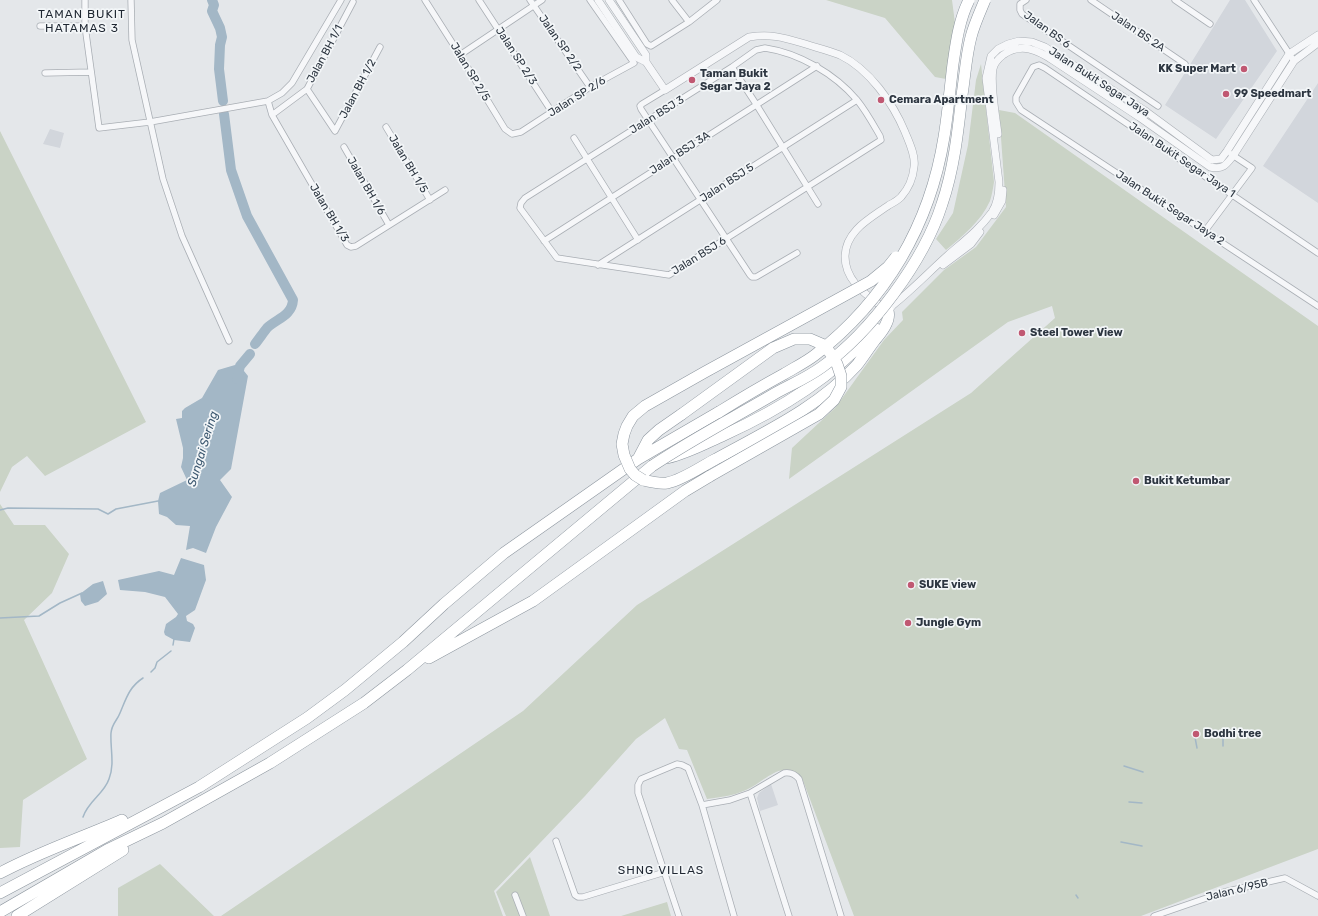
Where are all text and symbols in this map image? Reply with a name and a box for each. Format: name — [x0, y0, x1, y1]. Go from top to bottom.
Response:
district label: TAMAN BUKIT HATAMAS 3 — [38, 8, 126, 36]
street label: Jalan BS 6 — [1021, 9, 1073, 51]
street label: Jalan BS 2A — [1109, 9, 1167, 55]
street label: Jalan SP 2/2 — [536, 12, 584, 74]
street label: Jalan BH 1/1 — [304, 23, 346, 85]
street label: Jalan SP 2/3 — [492, 25, 540, 87]
street label: Jalan SP 2/5 — [447, 40, 493, 104]
street label: Jalan Bukit Segar Jaya — [1046, 44, 1152, 120]
street label: Jalan BH 1/2 — [337, 57, 379, 121]
place label: KK Super Mart — [1158, 62, 1236, 76]
marker: KK Super Mart — [1239, 64, 1249, 74]
place label: Taman Bukit Segar Jaya 2 — [700, 67, 771, 93]
street label: Jalan SP 2/6 — [546, 74, 608, 120]
marker: Taman Bukit Segar Jaya 2 — [687, 75, 697, 85]
place label: 99 Speedmart — [1234, 87, 1311, 101]
marker: 99 Speedmart — [1221, 89, 1231, 99]
street label: Jalan BSJ 3 — [627, 93, 687, 137]
place label: Cemara Apartment — [889, 93, 994, 107]
marker: Cemara Apartment — [876, 95, 886, 105]
street label: Jalan Bukit Segar Jaya 1 — [1126, 120, 1238, 200]
street label: Jalan BSJ 3A — [647, 129, 713, 177]
street label: Jalan BH 1/5 — [385, 133, 431, 195]
street label: Jalan BH 1/6 — [344, 155, 388, 217]
street label: Jalan BSJ 5 — [698, 161, 756, 205]
street label: Jalan Bukit Segar Jaya 2 — [1113, 168, 1227, 248]
street label: Jalan BH 1/3 — [306, 181, 352, 245]
street label: Jalan BSJ 6 — [669, 234, 729, 278]
place label: Steel Tower View — [1030, 326, 1123, 340]
marker: Steel Tower View — [1017, 328, 1027, 338]
water label: Sungai Sering — [185, 410, 221, 488]
place label: Bukit Ketumbar — [1144, 474, 1230, 488]
marker: Bukit Ketumbar — [1131, 476, 1141, 486]
place label: SUKE view — [919, 578, 976, 592]
marker: SUKE view — [906, 580, 916, 590]
place label: Jungle Gym — [916, 616, 981, 630]
marker: Jungle Gym — [903, 618, 913, 628]
place label: Bodhi tree — [1204, 727, 1261, 741]
marker: Bodhi tree — [1191, 729, 1201, 739]
district label: SHNG VILLAS — [618, 864, 704, 878]
street label: Jalan 6/95B — [1205, 876, 1269, 904]

